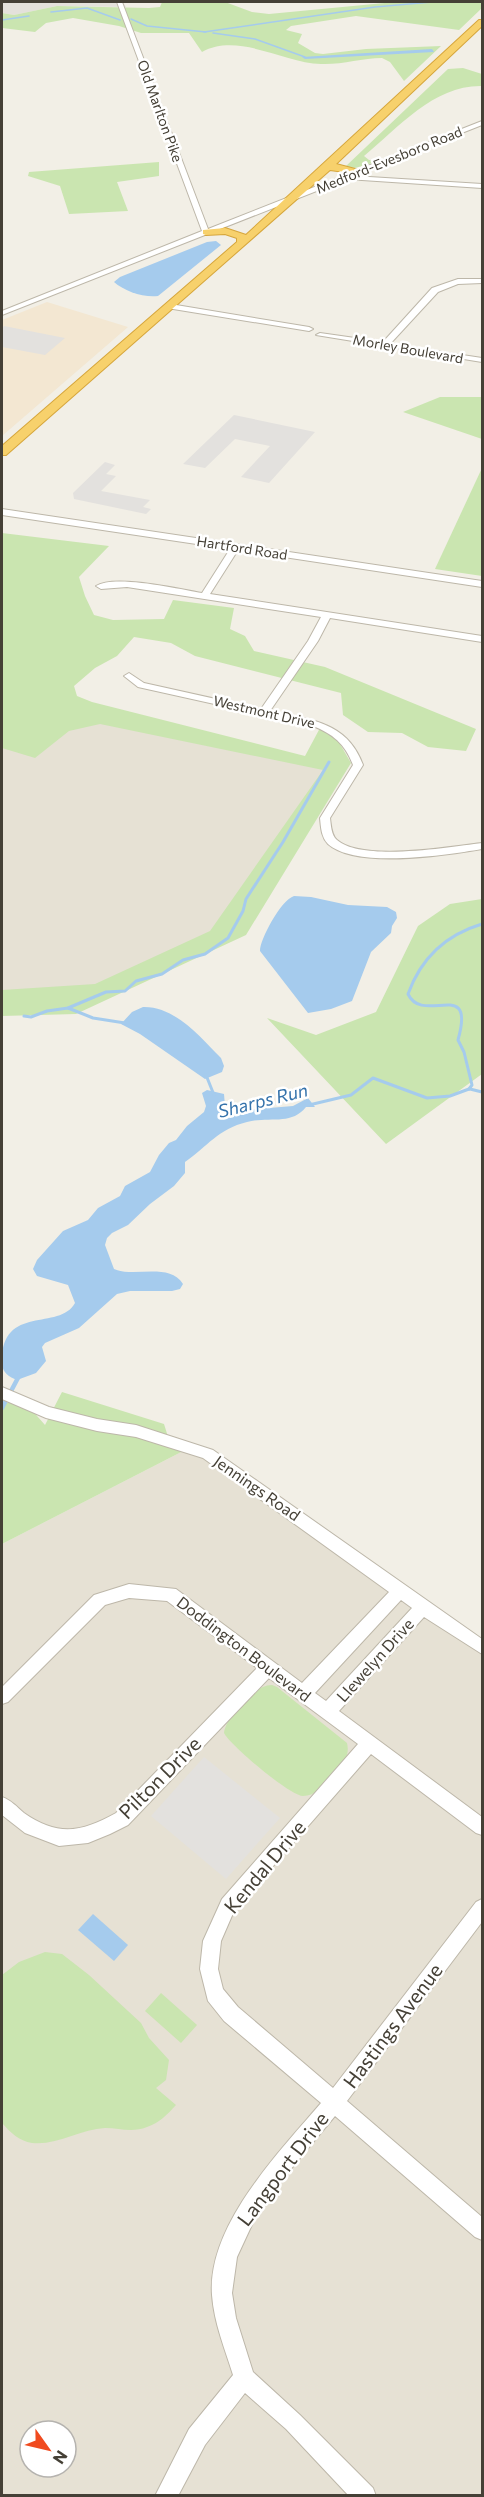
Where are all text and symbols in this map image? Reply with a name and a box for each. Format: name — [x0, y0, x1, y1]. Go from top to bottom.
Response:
street label: Old Marlton Pike — [134, 58, 187, 164]
street label: Medford-Evesboro Road — [313, 122, 464, 197]
street label: Morley Boulevard — [352, 330, 465, 367]
street label: Hartford Road — [196, 532, 289, 563]
street label: Westmont Drive — [212, 692, 317, 731]
water label: Sharps Run — [216, 1078, 310, 1122]
street label: Jennings Road — [210, 1451, 304, 1524]
street label: Doddington Boulevard — [174, 1592, 315, 1705]
street label: Llewelyn Drive — [332, 1614, 417, 1705]
street label: Pilton Drive — [113, 1731, 205, 1823]
street label: Kendal Drive — [218, 1815, 310, 1918]
street label: Hastings Avenue — [338, 1958, 447, 2092]
street label: Langport Drive — [232, 2107, 333, 2230]
north arrow — [18, 2419, 78, 2479]
text: N — [50, 2447, 72, 2468]

